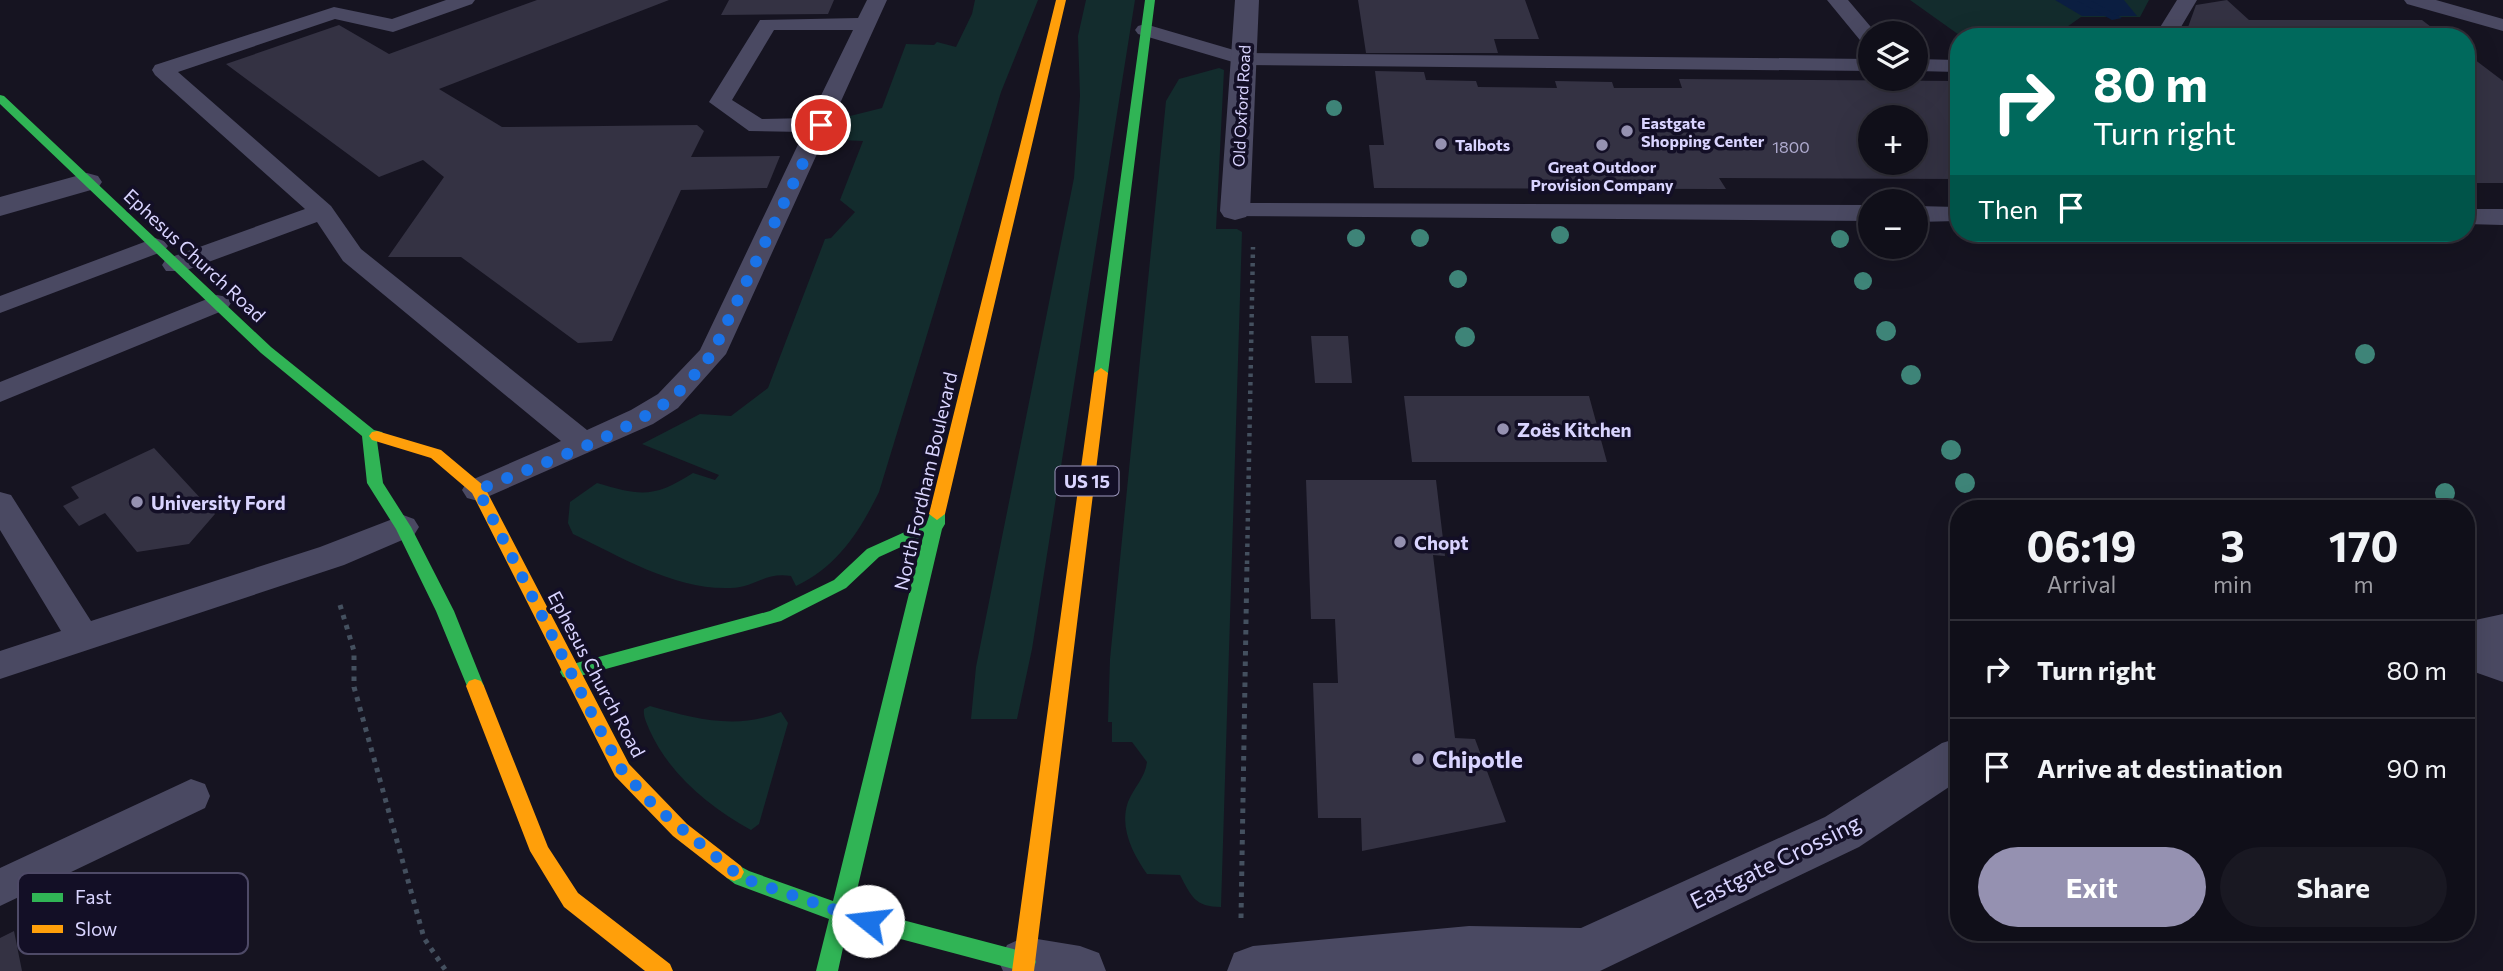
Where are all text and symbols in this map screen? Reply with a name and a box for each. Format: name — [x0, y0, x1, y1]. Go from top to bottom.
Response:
map controls — [1858, 21, 1928, 259]
button: layers — [1858, 21, 1928, 91]
street label: Old Oxford Road — [1228, 45, 1254, 167]
text: 80 m — [2093, 52, 2208, 112]
icon: right — [1978, 56, 2069, 147]
pin — [791, 95, 851, 155]
button: + — [1858, 105, 1928, 175]
icon: arrive — [802, 106, 840, 144]
text: Turn right — [2093, 112, 2236, 152]
place label: Eastgate Shopping Center — [1641, 113, 1765, 150]
marker: Eastgate Shopping Center — [1619, 123, 1635, 139]
place label: Talbots — [1455, 135, 1510, 154]
marker: Talbots — [1433, 136, 1449, 152]
marker: Great Outdoor Provision Company — [1594, 137, 1610, 153]
house number: 1800 — [1772, 137, 1810, 156]
place label: Great Outdoor Provision Company — [1530, 157, 1674, 194]
street label: Ephesus Church Road — [119, 183, 271, 327]
button: − — [1858, 189, 1928, 259]
icon: arrive — [2052, 189, 2090, 227]
text: Then — [1978, 193, 2038, 224]
street label: North Fordham Boulevard — [889, 370, 961, 592]
place label: Zoës Kitchen — [1517, 418, 1632, 441]
marker: Zoës Kitchen — [1495, 421, 1511, 437]
road number: US 15 — [1056, 466, 1118, 495]
place label: University Ford — [151, 491, 286, 514]
marker: University Ford — [129, 494, 145, 510]
text: 06:19 — [2027, 519, 2136, 571]
text: 3 — [2220, 519, 2245, 571]
text: 170 — [2329, 519, 2398, 571]
place label: Chopt — [1414, 531, 1469, 554]
marker: Chopt — [1392, 534, 1408, 550]
text: Arrival — [2047, 570, 2116, 598]
text: min — [2213, 570, 2252, 598]
text: m — [2354, 570, 2374, 598]
street label: Ephesus Church Road — [543, 587, 651, 761]
icon: right — [1978, 650, 2016, 688]
text: Turn right — [2037, 654, 2156, 685]
text: 80 m — [2387, 654, 2447, 685]
place label: Chipotle — [1432, 745, 1523, 773]
icon: arrive — [1978, 748, 2016, 786]
marker: Chipotle — [1410, 751, 1426, 767]
text: Arrive at destination — [2037, 752, 2283, 783]
text: 90 m — [2387, 752, 2447, 783]
street label: Eastgate Crossing — [1685, 808, 1865, 914]
button: Exit — [1978, 847, 2206, 927]
button: Share — [2220, 847, 2447, 927]
legend — [18, 873, 248, 954]
position arrow — [831, 884, 905, 958]
text: Fast — [75, 885, 112, 908]
text: Slow — [75, 917, 117, 940]

